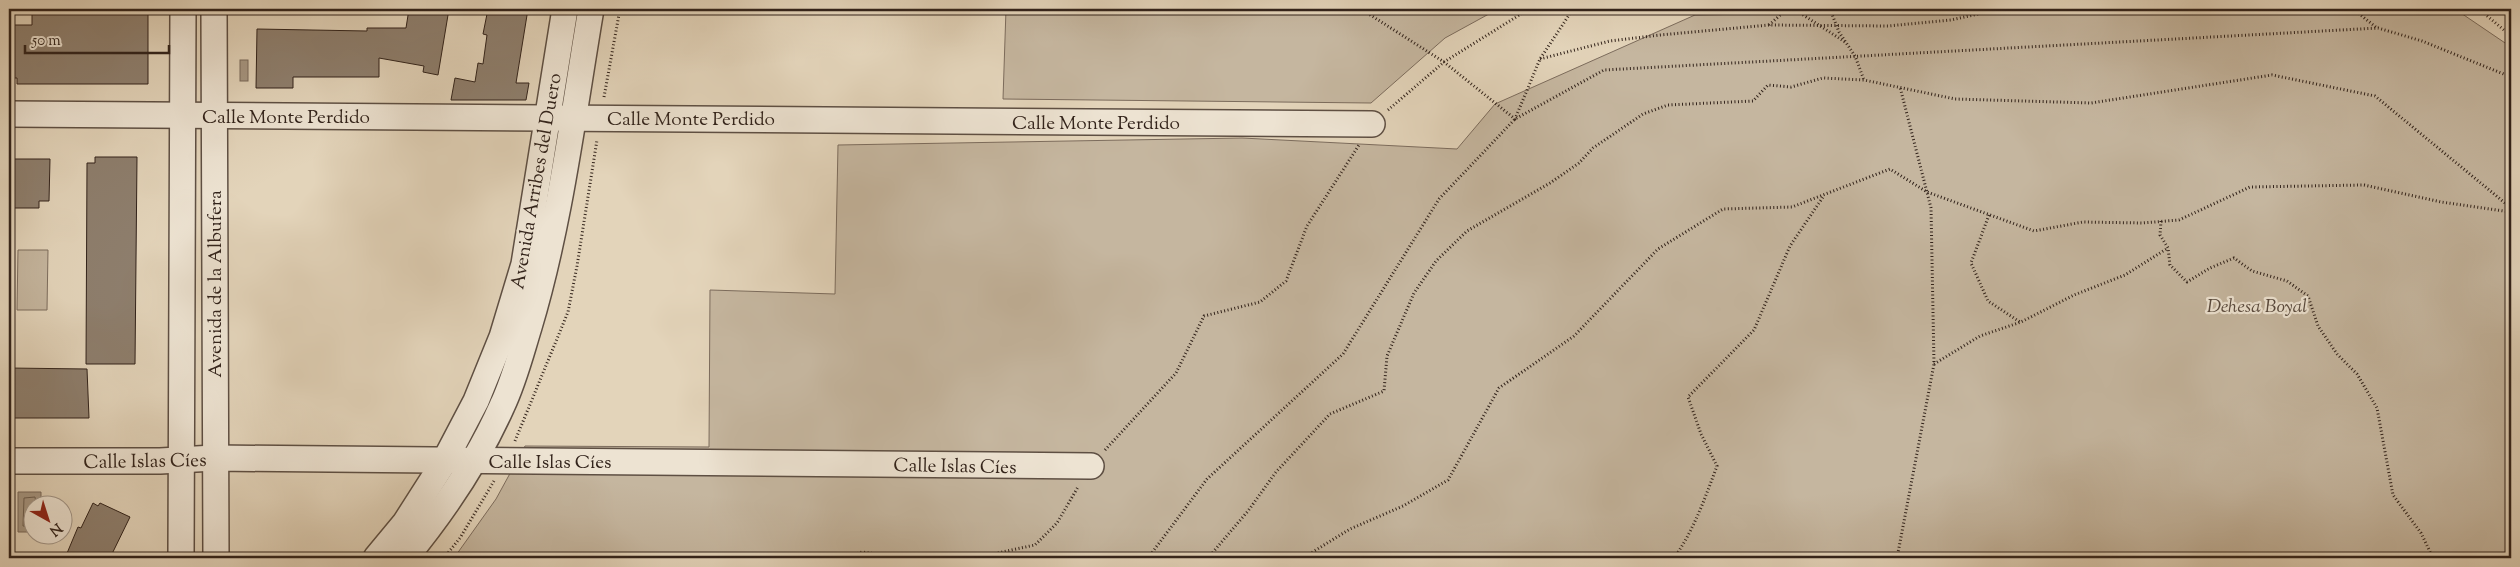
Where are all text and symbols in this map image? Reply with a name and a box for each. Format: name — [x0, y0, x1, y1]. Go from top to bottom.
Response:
scale bar — [25, 22, 169, 54]
text: 50 m — [31, 31, 61, 52]
street label: Avenida Arribes del Duero — [505, 71, 570, 292]
street label: Calle Monte Perdido — [202, 105, 370, 132]
street label: Calle Monte Perdido — [607, 107, 775, 134]
street label: Calle Monte Perdido — [1012, 111, 1180, 138]
street label: Avenida de la Albufera — [203, 190, 230, 378]
park label: Dehesa Boyal — [2207, 294, 2307, 321]
street label: Calle Islas Cíes — [83, 448, 207, 477]
street label: Calle Islas Cíes — [488, 450, 612, 477]
street label: Calle Islas Cíes — [893, 453, 1017, 482]
north arrow — [22, 494, 72, 544]
text: N — [44, 517, 66, 540]

